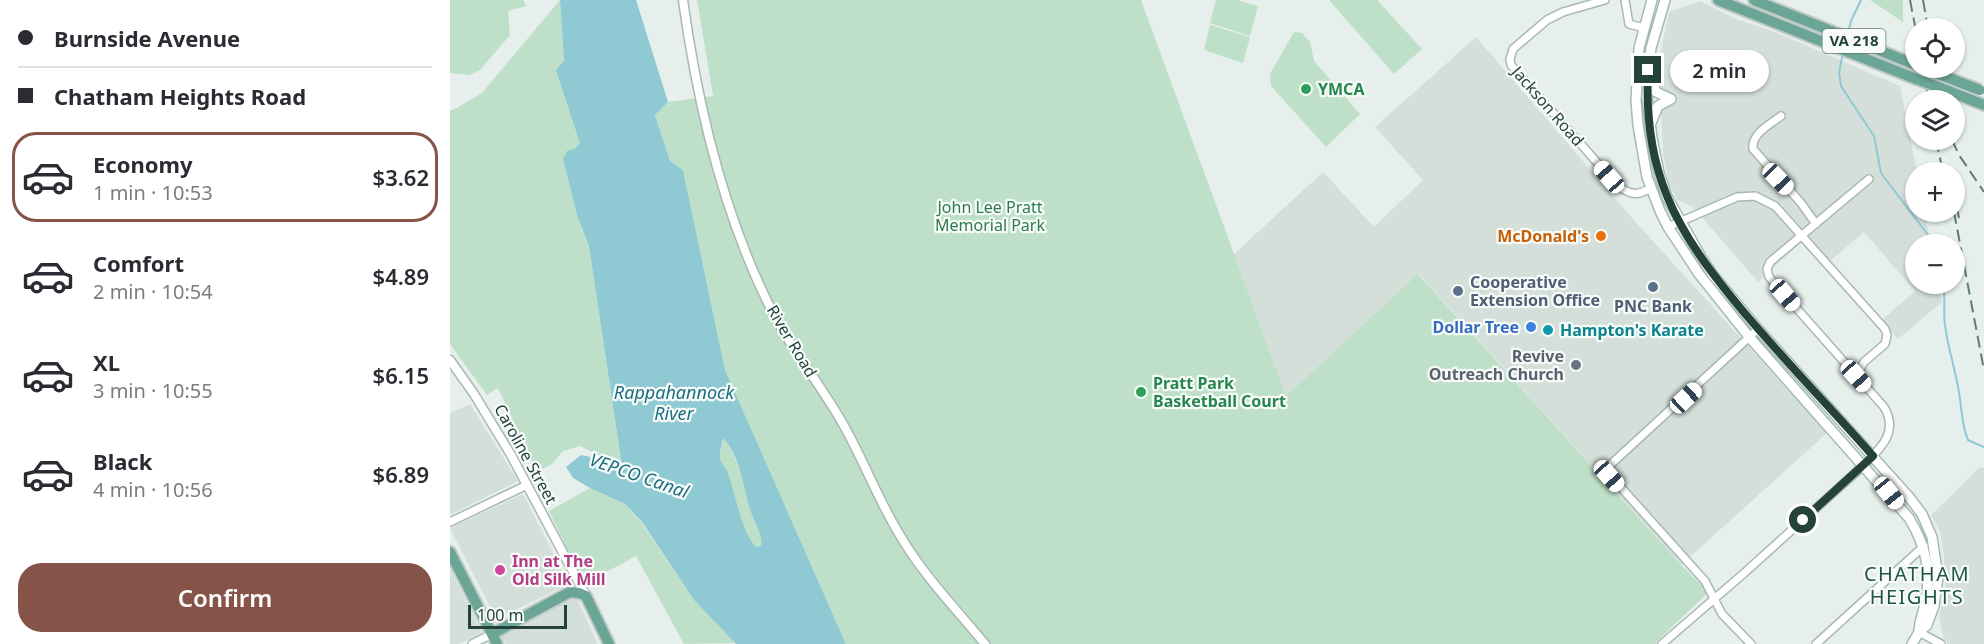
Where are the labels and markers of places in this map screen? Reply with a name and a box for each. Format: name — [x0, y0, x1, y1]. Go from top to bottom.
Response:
place label: YMCA — [1318, 78, 1365, 100]
marker: YMCA — [1299, 82, 1313, 96]
place label: McDonald's — [1497, 225, 1589, 247]
marker: McDonald's — [1594, 229, 1608, 243]
place label: Cooperative Extension Office — [1470, 271, 1600, 311]
marker: PNC Bank — [1646, 280, 1660, 294]
marker: Cooperative Extension Office — [1451, 284, 1465, 298]
place label: PNC Bank — [1614, 295, 1692, 317]
place label: Dollar Tree — [1432, 316, 1519, 338]
place label: Hampton's Karate — [1560, 319, 1704, 341]
marker: Dollar Tree — [1524, 320, 1538, 334]
marker: Hampton's Karate — [1541, 323, 1555, 337]
place label: Revive Outreach Church — [1429, 345, 1564, 385]
marker: Revive Outreach Church — [1569, 358, 1583, 372]
place label: Pratt Park Basketball Court — [1153, 372, 1286, 412]
marker: Pratt Park Basketball Court — [1134, 385, 1148, 399]
place label: Inn at The Old Silk Mill — [512, 550, 606, 590]
marker: Inn at The Old Silk Mill — [493, 563, 507, 577]

